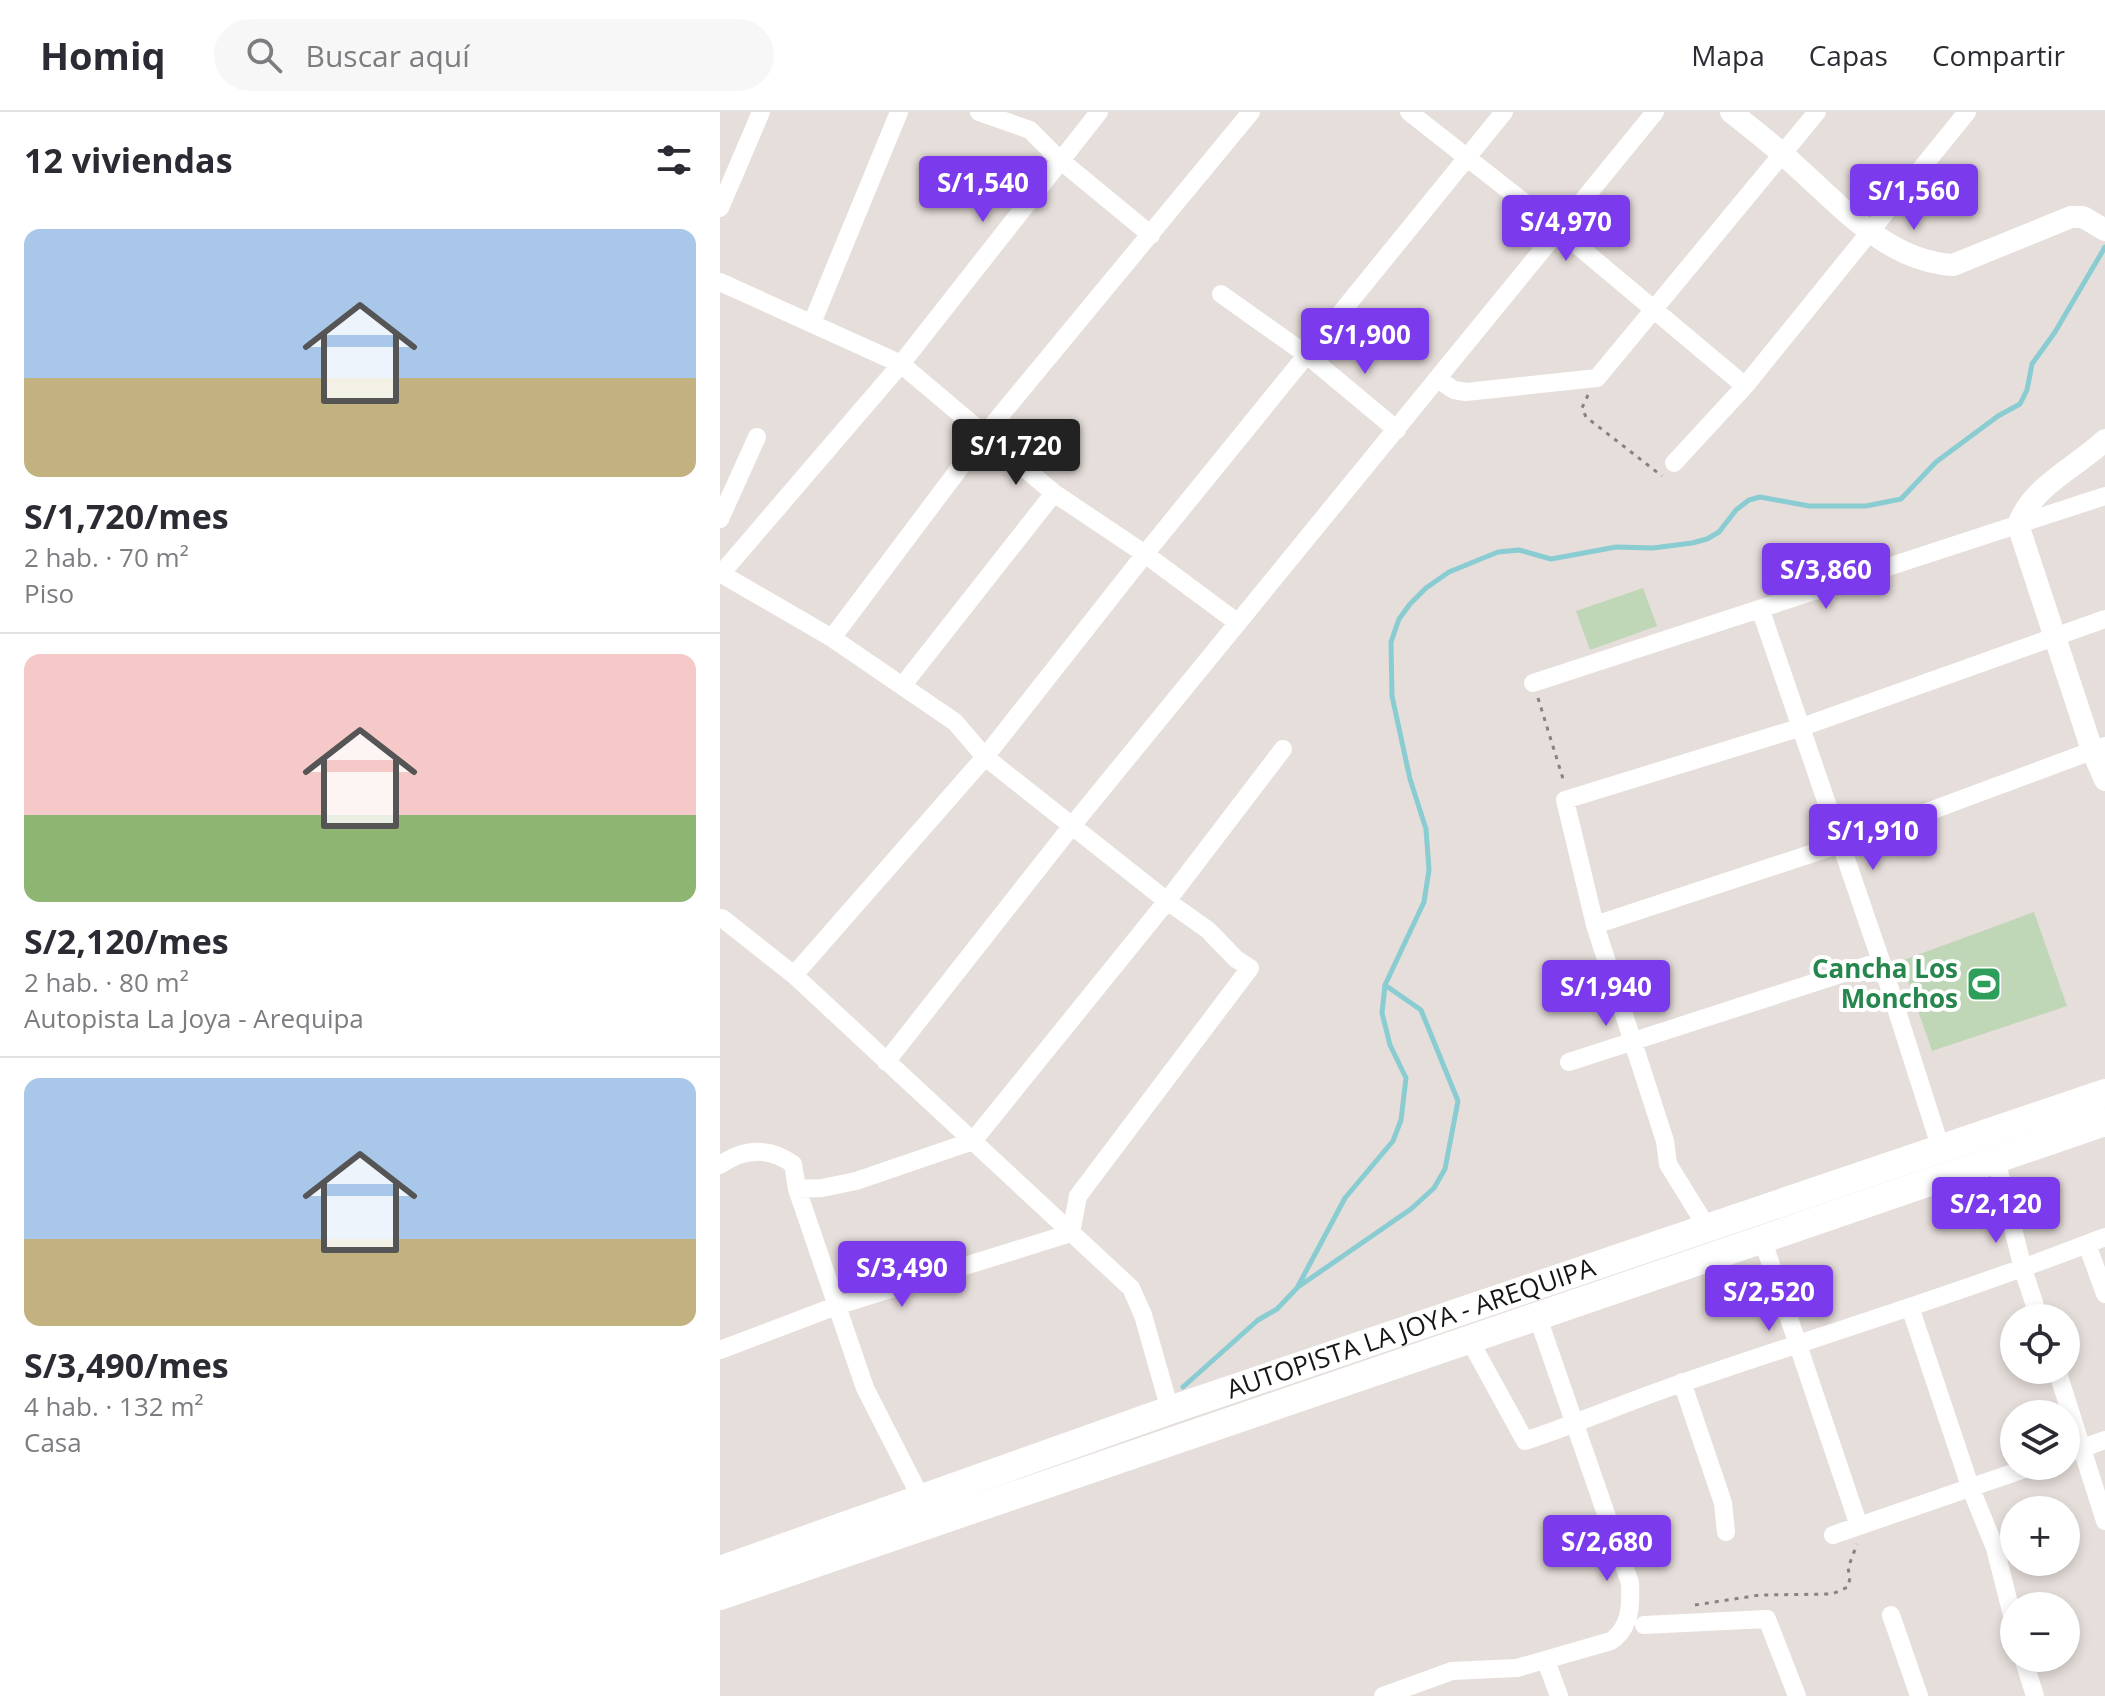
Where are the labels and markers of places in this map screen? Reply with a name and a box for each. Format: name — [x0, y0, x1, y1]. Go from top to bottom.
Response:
pin: S/1,540 — [909, 156, 1057, 224]
pin: S/1,560 — [1840, 164, 1988, 232]
pin: S/4,970 — [1492, 195, 1640, 263]
pin: S/1,900 — [1291, 308, 1439, 376]
pin: S/1,720 — [942, 419, 1090, 487]
pin: S/3,860 — [1752, 543, 1900, 611]
pin: S/1,910 — [1799, 804, 1947, 872]
place label: Cancha Los Monchos — [1812, 950, 1958, 1016]
pin: S/1,940 — [1532, 960, 1680, 1028]
sports icon: Cancha Los Monchos — [1965, 965, 2003, 1003]
pin: S/2,120 — [1922, 1177, 2070, 1245]
pin: S/3,490 — [828, 1241, 976, 1309]
pin: S/2,520 — [1695, 1265, 1843, 1333]
pin: S/2,680 — [1533, 1515, 1681, 1583]

